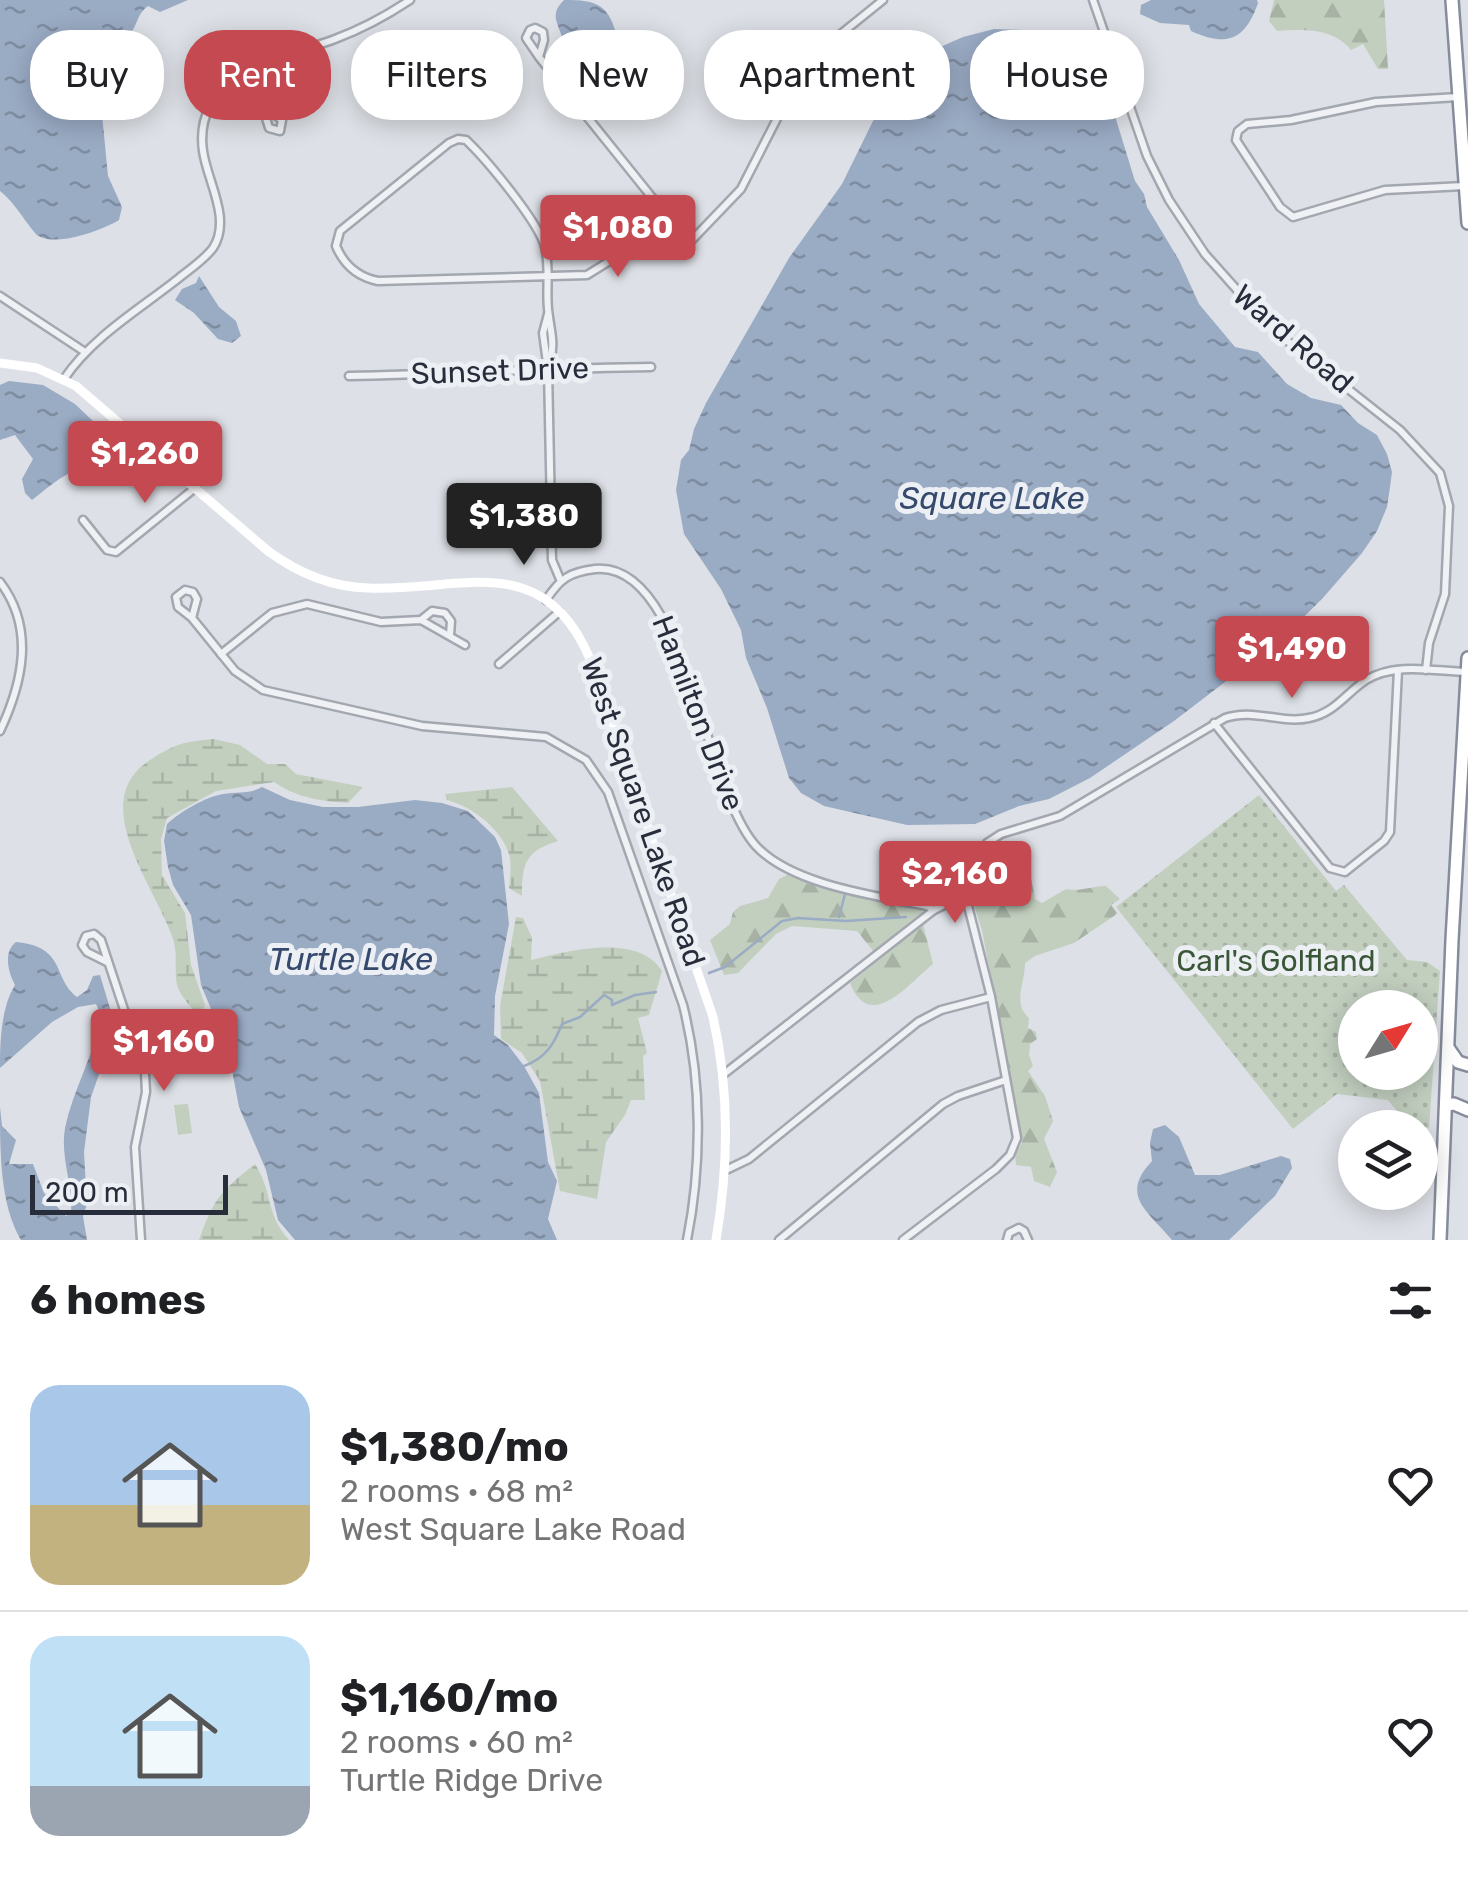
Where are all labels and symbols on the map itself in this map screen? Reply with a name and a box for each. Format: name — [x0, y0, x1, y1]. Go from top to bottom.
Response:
pin: $1,080 — [537, 195, 699, 280]
street label: Ward Road — [1226, 277, 1360, 401]
street label: Sunset Drive — [410, 350, 590, 392]
pin: $1,260 — [64, 421, 226, 506]
water label: Square Lake — [900, 479, 1085, 517]
pin: $1,380 — [443, 483, 605, 568]
street label: Hamilton Drive — [644, 610, 752, 816]
pin: $1,490 — [1211, 616, 1373, 701]
street label: West Square Lake Road — [573, 653, 713, 971]
pin: $2,160 — [874, 841, 1036, 926]
water label: Turtle Lake — [269, 940, 433, 978]
park label: Carl's Golfland — [1176, 943, 1376, 979]
north arrow — [1338, 990, 1438, 1090]
pin: $1,160 — [83, 1009, 245, 1094]
scale bar — [30, 1170, 228, 1214]

